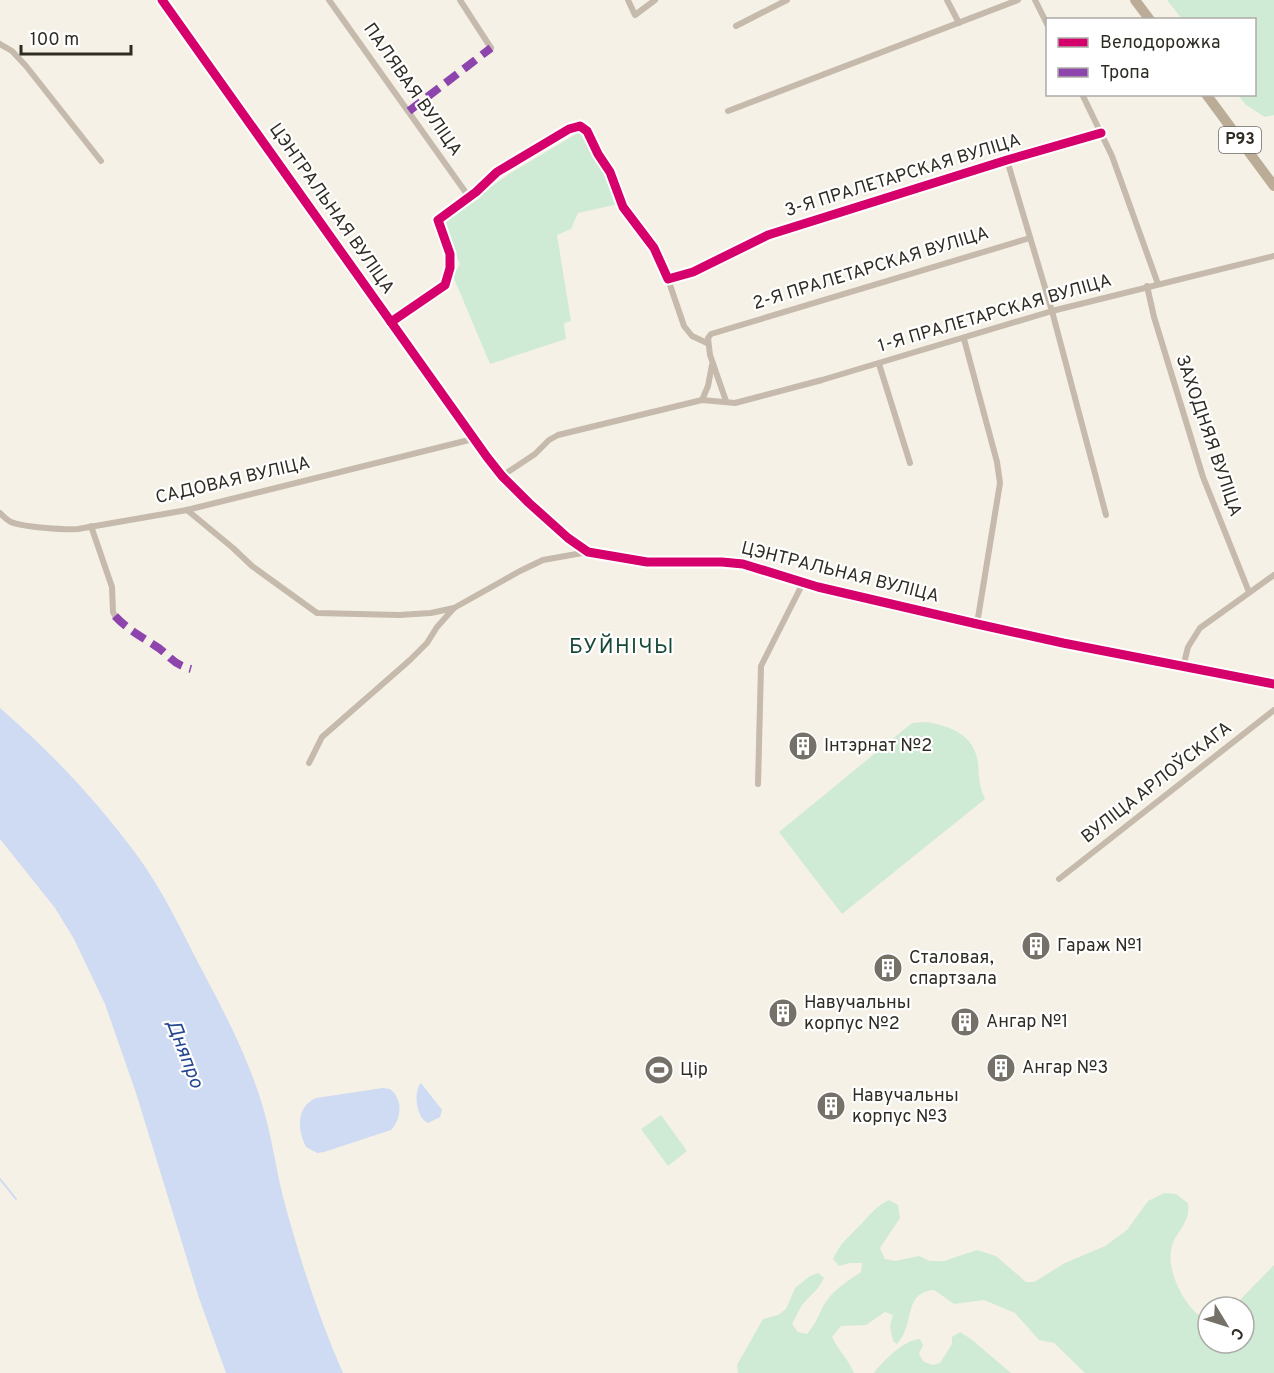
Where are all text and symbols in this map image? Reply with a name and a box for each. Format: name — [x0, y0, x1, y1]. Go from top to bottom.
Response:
scale bar — [21, 18, 130, 56]
legend — [1046, 18, 1256, 96]
street label: ПАЛЯВАЯ ВУЛІЦА — [357, 19, 467, 161]
text: 100 m — [30, 29, 79, 52]
text: Велодорожка — [1100, 32, 1220, 55]
text: Тропа — [1100, 62, 1149, 85]
street label: ЦЭНТРАЛЬНАЯ ВУЛІЦА — [263, 119, 399, 299]
road number: Р93 — [1219, 127, 1261, 153]
street label: 3-Я ПРАЛЕТАРСКАЯ ВУЛІЦА — [782, 129, 1024, 223]
street label: 2-Я ПРАЛЕТАРСКАЯ ВУЛІЦА — [750, 222, 992, 316]
street label: 1-Я ПРАЛЕТАРСКАЯ ВУЛІЦА — [875, 270, 1115, 358]
street label: ЗАХОДНЯЯ ВУЛІЦА — [1170, 352, 1246, 520]
street label: САДОВАЯ ВУЛІЦА — [153, 452, 313, 510]
street label: ЦЭНТРАЛЬНАЯ ВУЛІЦА — [738, 537, 942, 609]
district label: БУЙНІЧЫ — [569, 633, 675, 661]
street label: ВУЛІЦА АРЛОЎСКАГА — [1076, 715, 1237, 849]
building icon: Інтэрнат №2 — [787, 730, 819, 762]
place label: Інтэрнат №2 — [824, 735, 932, 758]
building icon: Гараж №1 — [1020, 930, 1052, 962]
place label: Гараж №1 — [1057, 935, 1143, 958]
place label: Сталовая, спартзала — [909, 947, 997, 991]
building icon: Сталовая, спартзала — [872, 952, 904, 984]
place label: Навучальны корпус №2 — [804, 992, 911, 1036]
building icon: Навучальны корпус №2 — [767, 997, 799, 1029]
building icon: Ангар №1 — [949, 1006, 981, 1038]
place label: Ангар №1 — [986, 1011, 1068, 1034]
water label: Дняпро — [159, 1016, 209, 1092]
building icon: Ангар №3 — [985, 1052, 1017, 1084]
sports icon: Цір — [643, 1054, 675, 1086]
place label: Ангар №3 — [1022, 1057, 1108, 1080]
place label: Цір — [680, 1059, 708, 1082]
place label: Навучальны корпус №3 — [852, 1085, 959, 1129]
building icon: Навучальны корпус №3 — [815, 1090, 847, 1122]
north arrow — [1196, 1295, 1256, 1355]
text: С — [1225, 1323, 1247, 1343]

